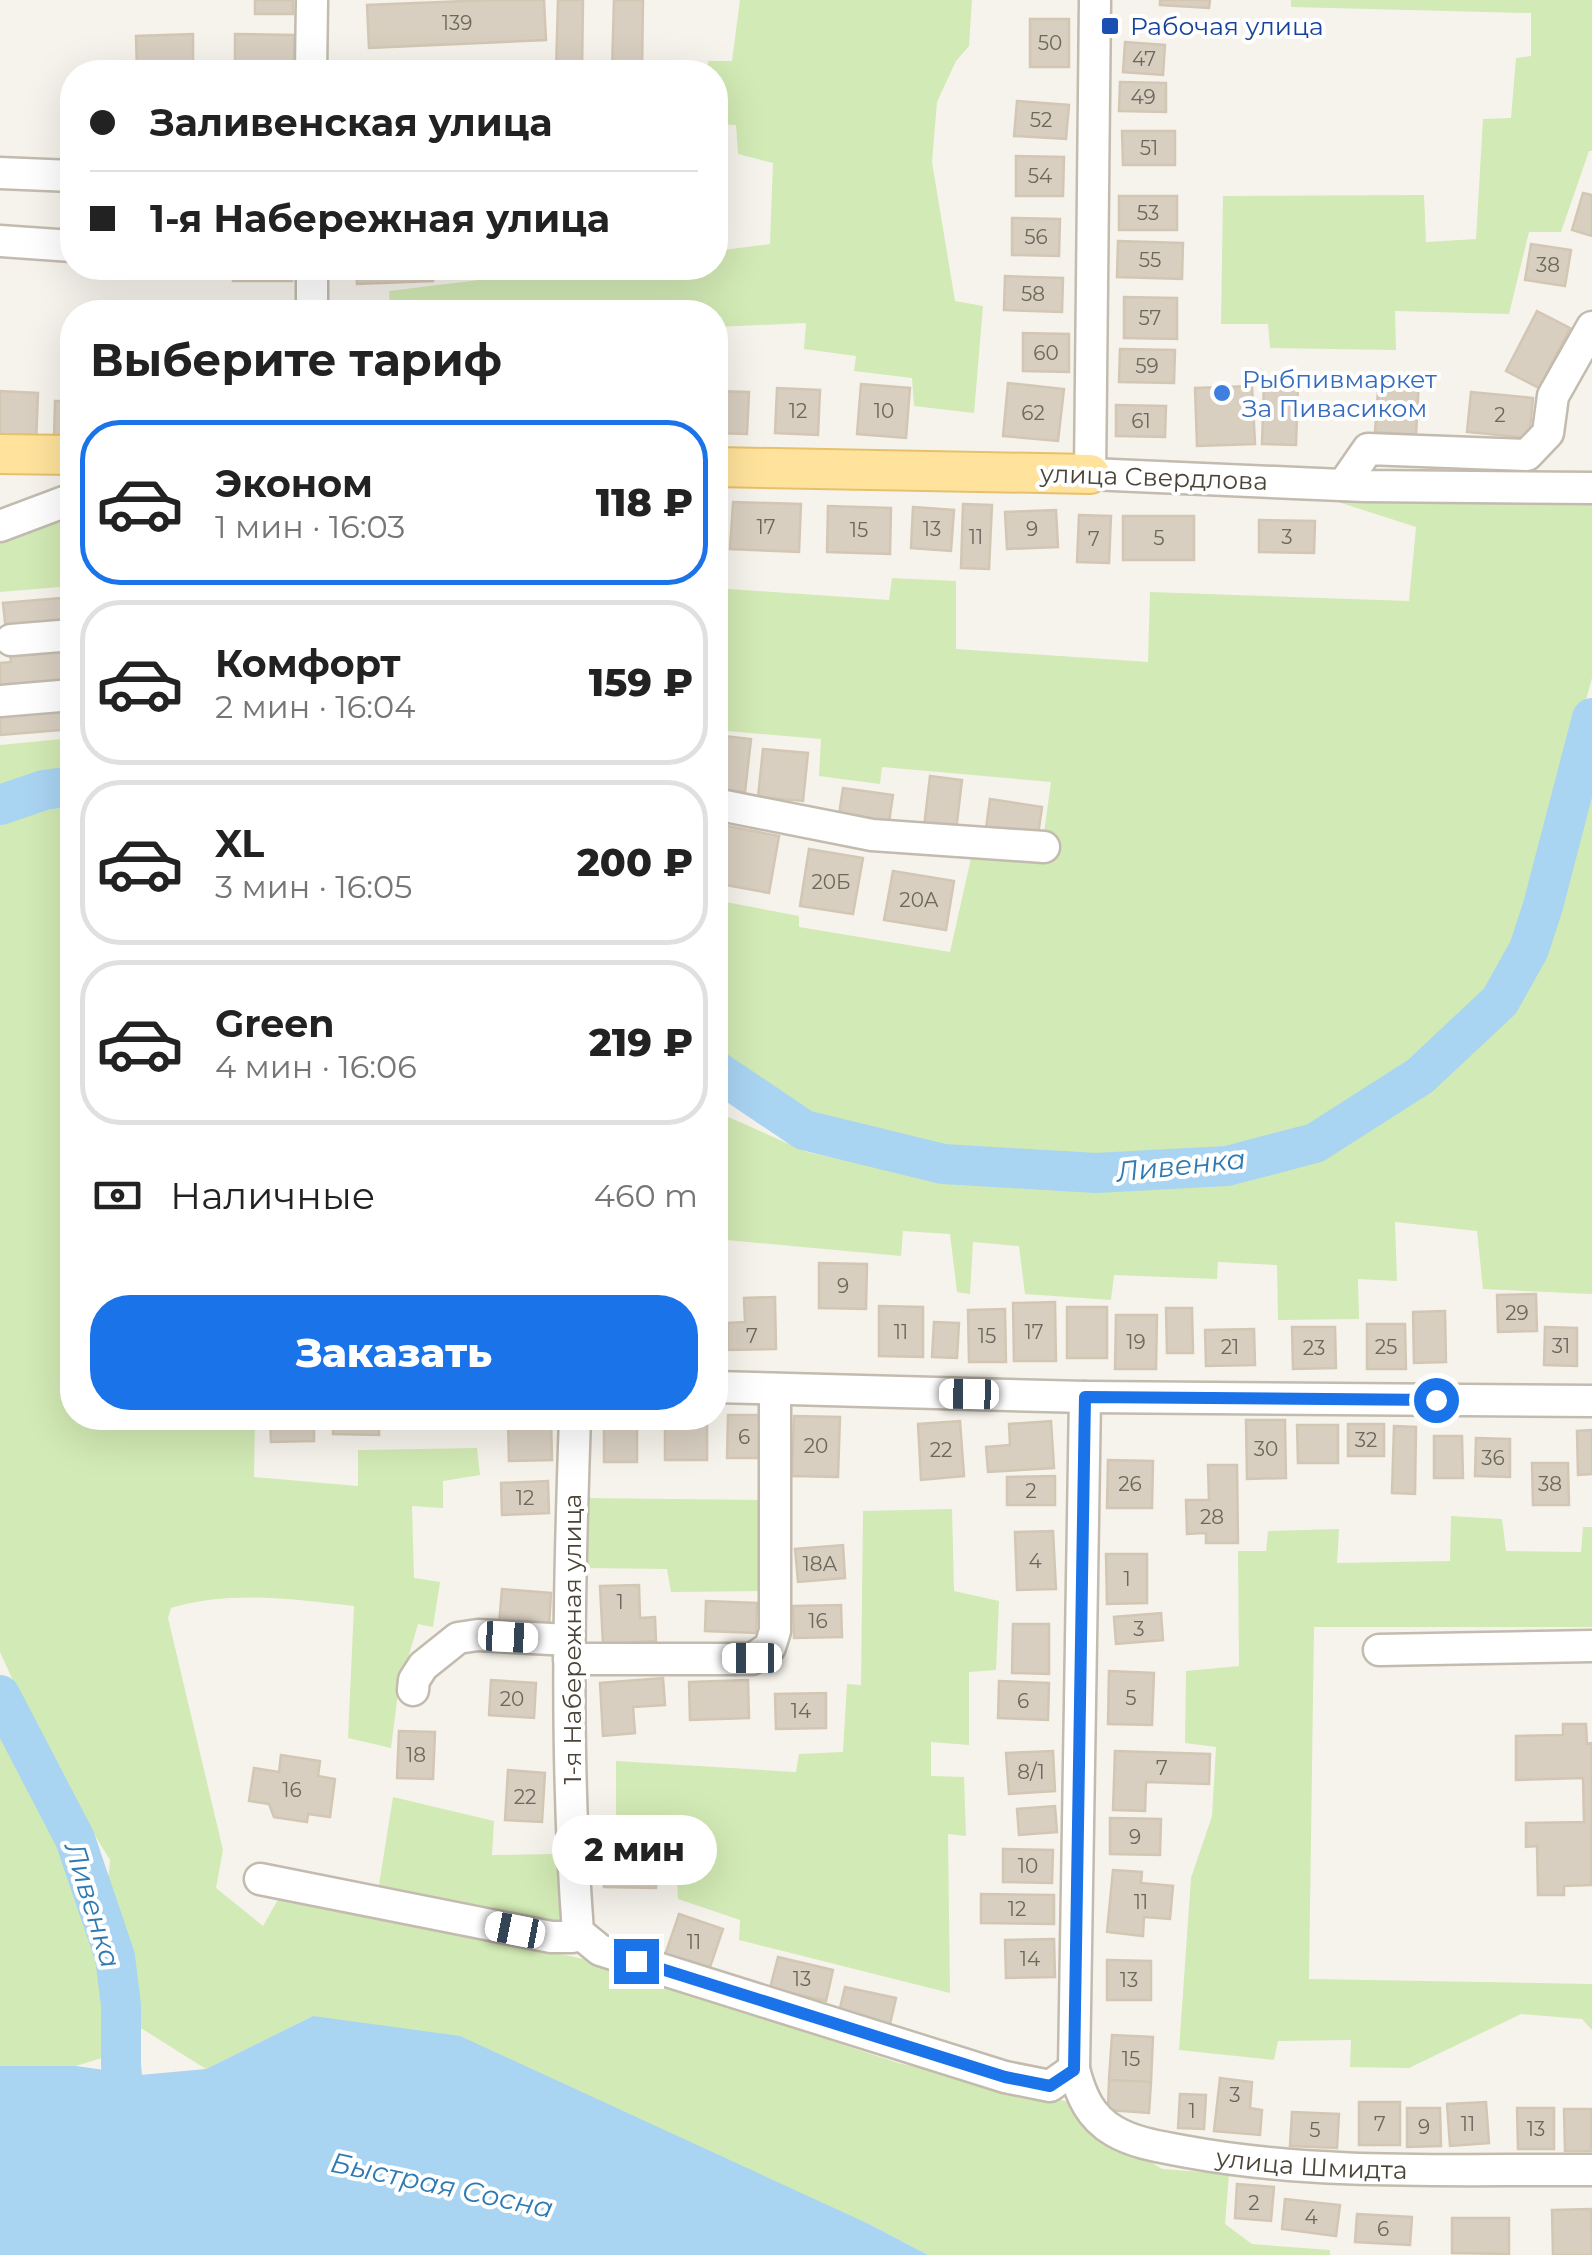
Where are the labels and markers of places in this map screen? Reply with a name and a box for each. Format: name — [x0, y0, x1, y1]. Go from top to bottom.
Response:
place label: Рабочая улица — [1130, 11, 1324, 41]
marker: Рабочая улица — [1099, 15, 1121, 37]
place label: Рыбпивмаркет За Пивасиком — [1242, 364, 1437, 423]
marker: Рыбпивмаркет За Пивасиком — [1211, 382, 1233, 404]

